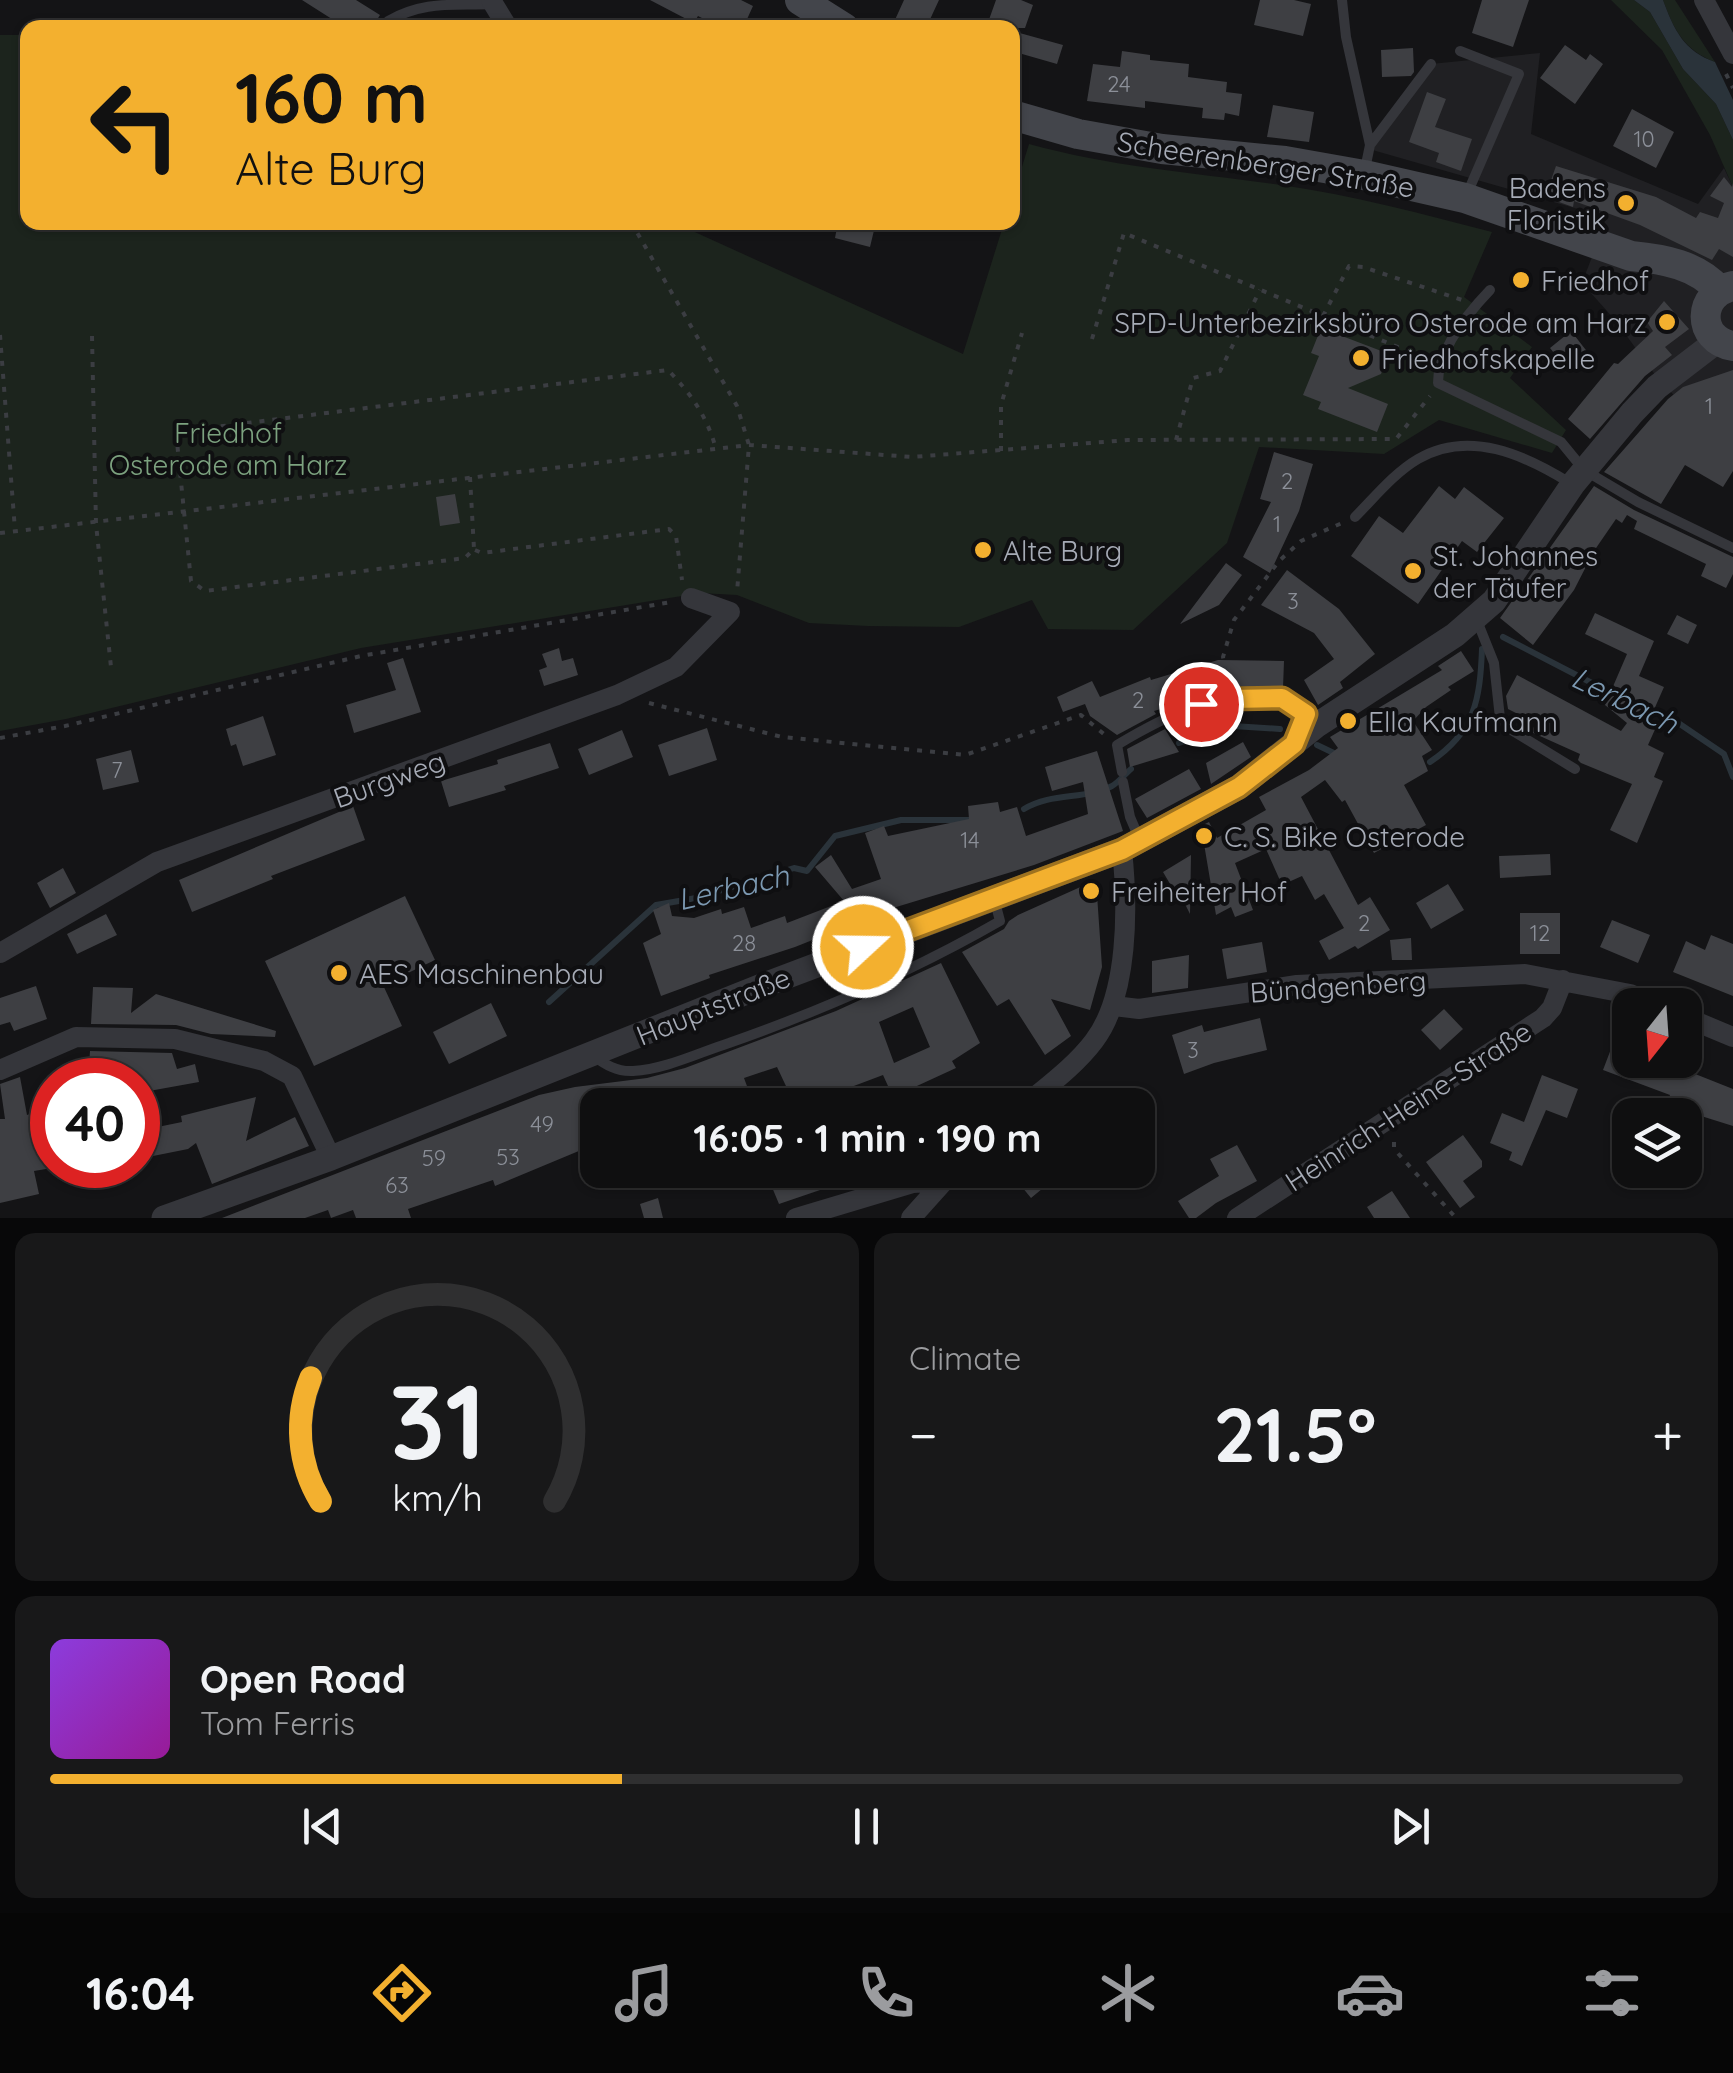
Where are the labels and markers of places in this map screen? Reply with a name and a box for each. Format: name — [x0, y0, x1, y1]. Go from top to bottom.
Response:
place label: Badens Floristik — [1507, 170, 1606, 237]
marker: Badens Floristik — [1615, 192, 1637, 214]
place label: Friedhof — [1541, 263, 1649, 298]
marker: Friedhof — [1510, 269, 1532, 291]
place label: SPD-Unterbezirksbüro Osterode am Harz — [1114, 305, 1647, 340]
marker: SPD-Unterbezirksbüro Osterode am Harz — [1656, 311, 1678, 333]
place label: Friedhofskapelle — [1381, 341, 1595, 376]
marker: Friedhofskapelle — [1350, 347, 1372, 369]
place label: Alte Burg — [1003, 533, 1122, 568]
place label: St. Johannes der Täufer — [1433, 538, 1598, 605]
marker: Alte Burg — [972, 539, 994, 561]
marker: St. Johannes der Täufer — [1402, 560, 1424, 582]
pin — [1159, 662, 1244, 747]
place label: Ella Kaufmann — [1368, 704, 1558, 739]
marker: Ella Kaufmann — [1337, 710, 1359, 732]
place label: C. S. Bike Osterode — [1224, 819, 1465, 854]
marker: C. S. Bike Osterode — [1193, 825, 1215, 847]
place label: Freiheiter Hof — [1111, 874, 1287, 909]
marker: Freiheiter Hof — [1080, 880, 1102, 902]
place label: AES Maschinenbau — [359, 956, 604, 991]
marker: AES Maschinenbau — [328, 962, 350, 984]

